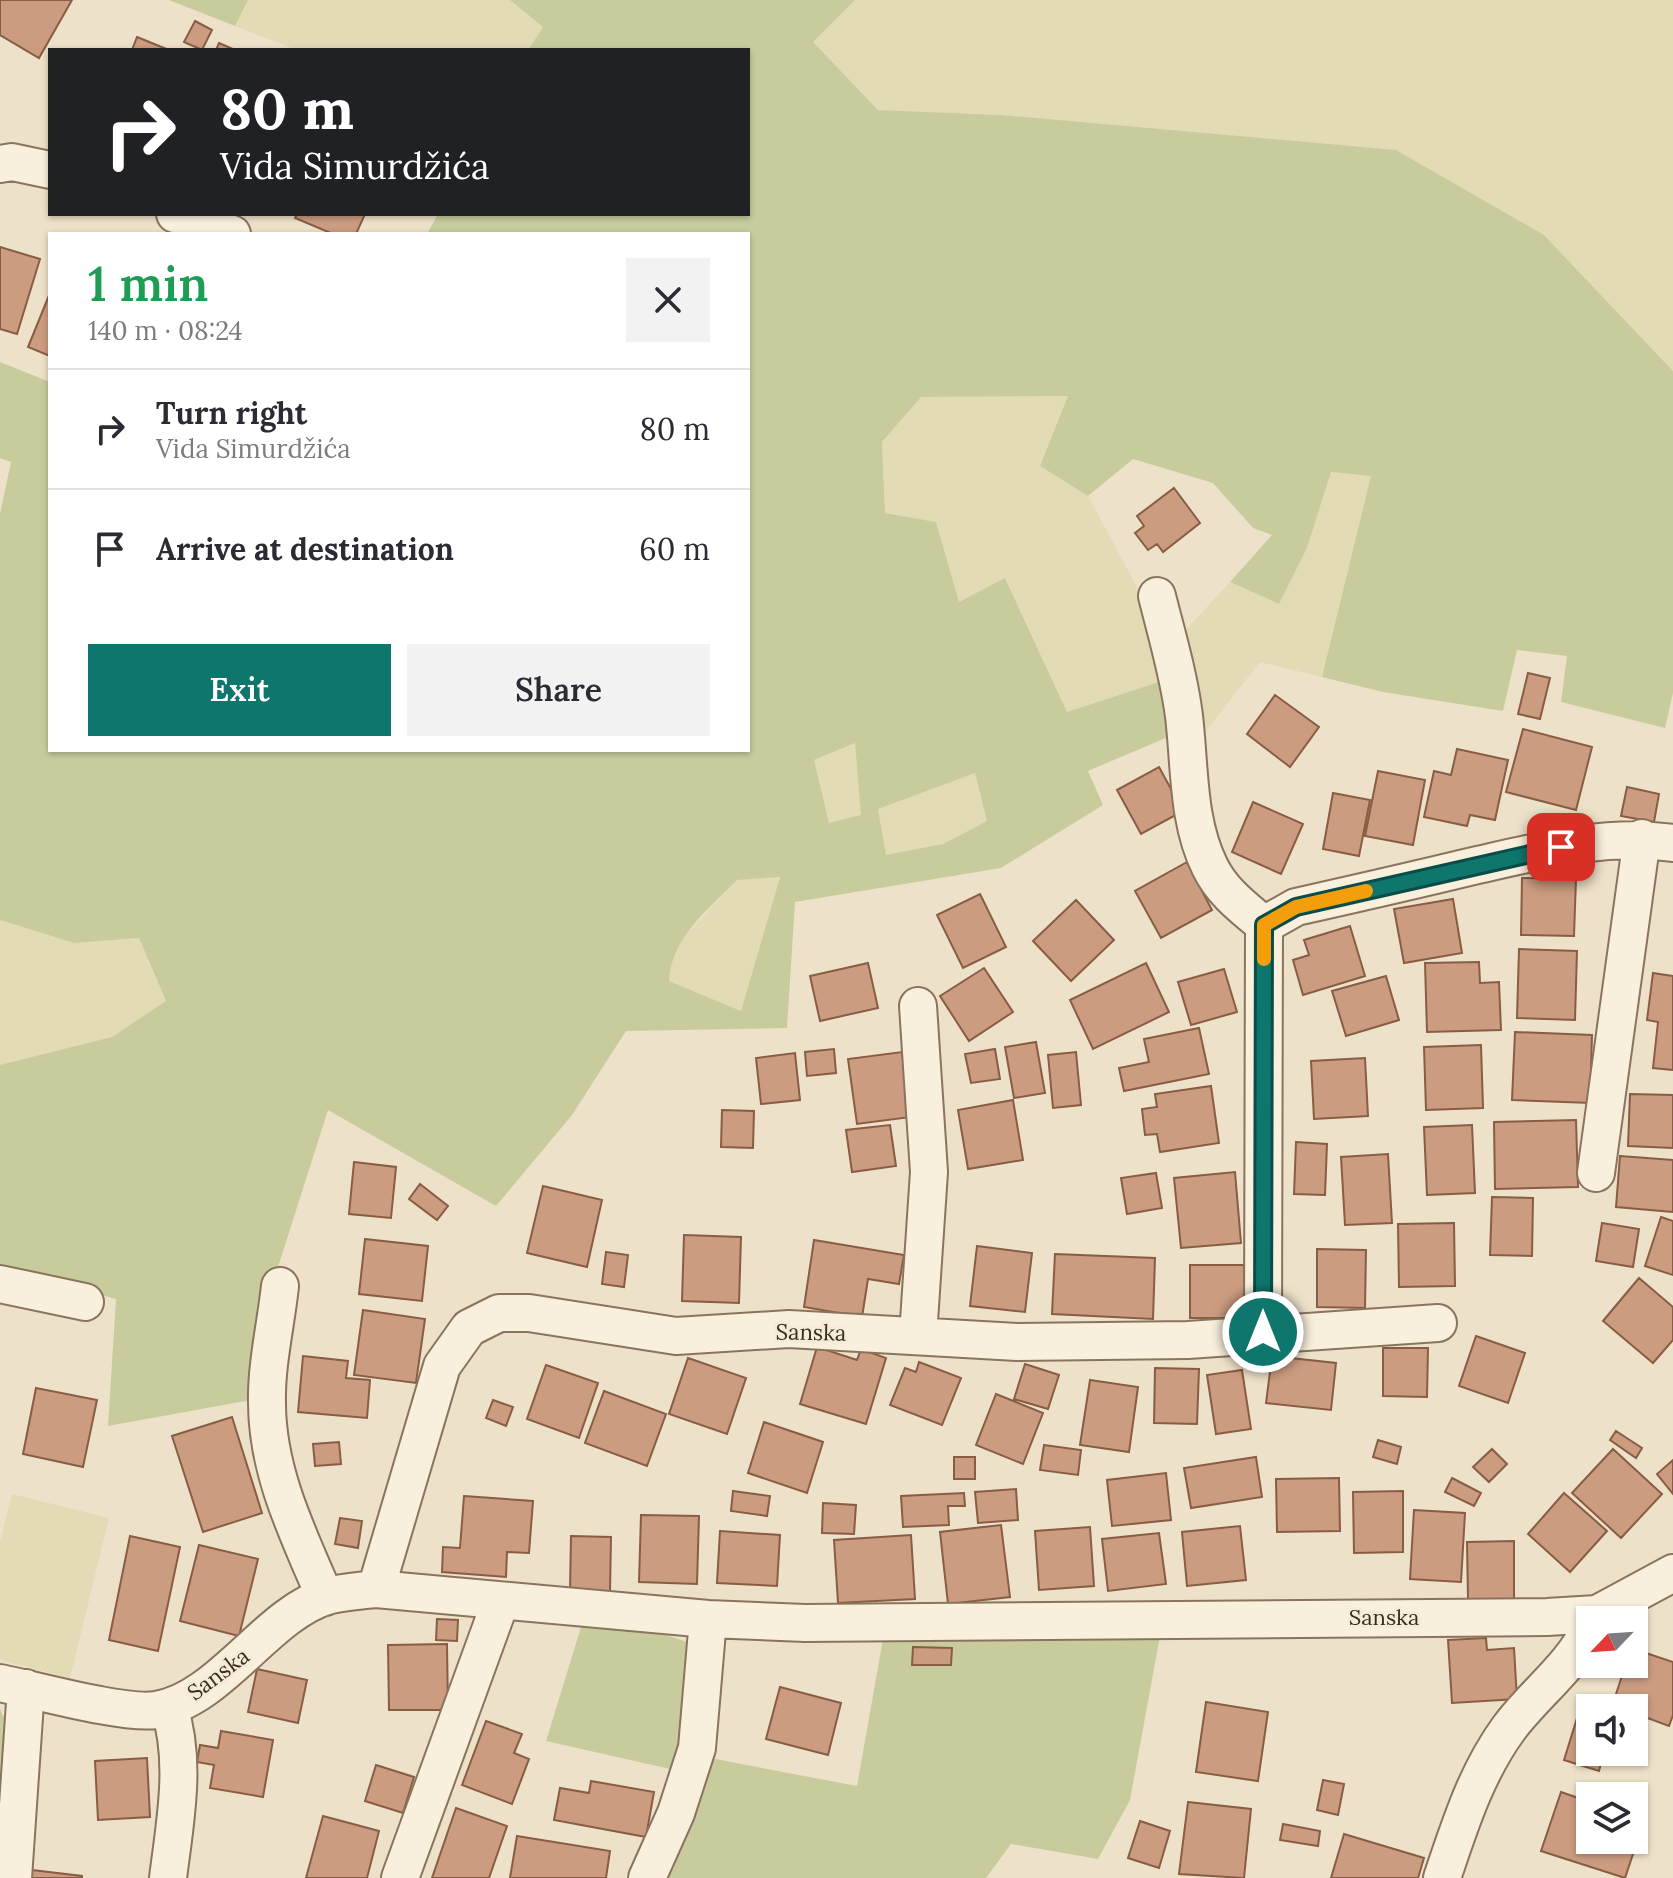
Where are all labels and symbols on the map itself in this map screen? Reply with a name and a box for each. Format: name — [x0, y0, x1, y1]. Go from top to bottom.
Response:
pin — [1527, 813, 1595, 881]
position arrow — [1221, 1290, 1305, 1374]
street label: Sanska — [775, 1317, 847, 1347]
street label: Sanska — [1349, 1603, 1419, 1631]
north arrow — [1576, 1606, 1648, 1678]
street label: Sanska — [181, 1642, 255, 1706]

